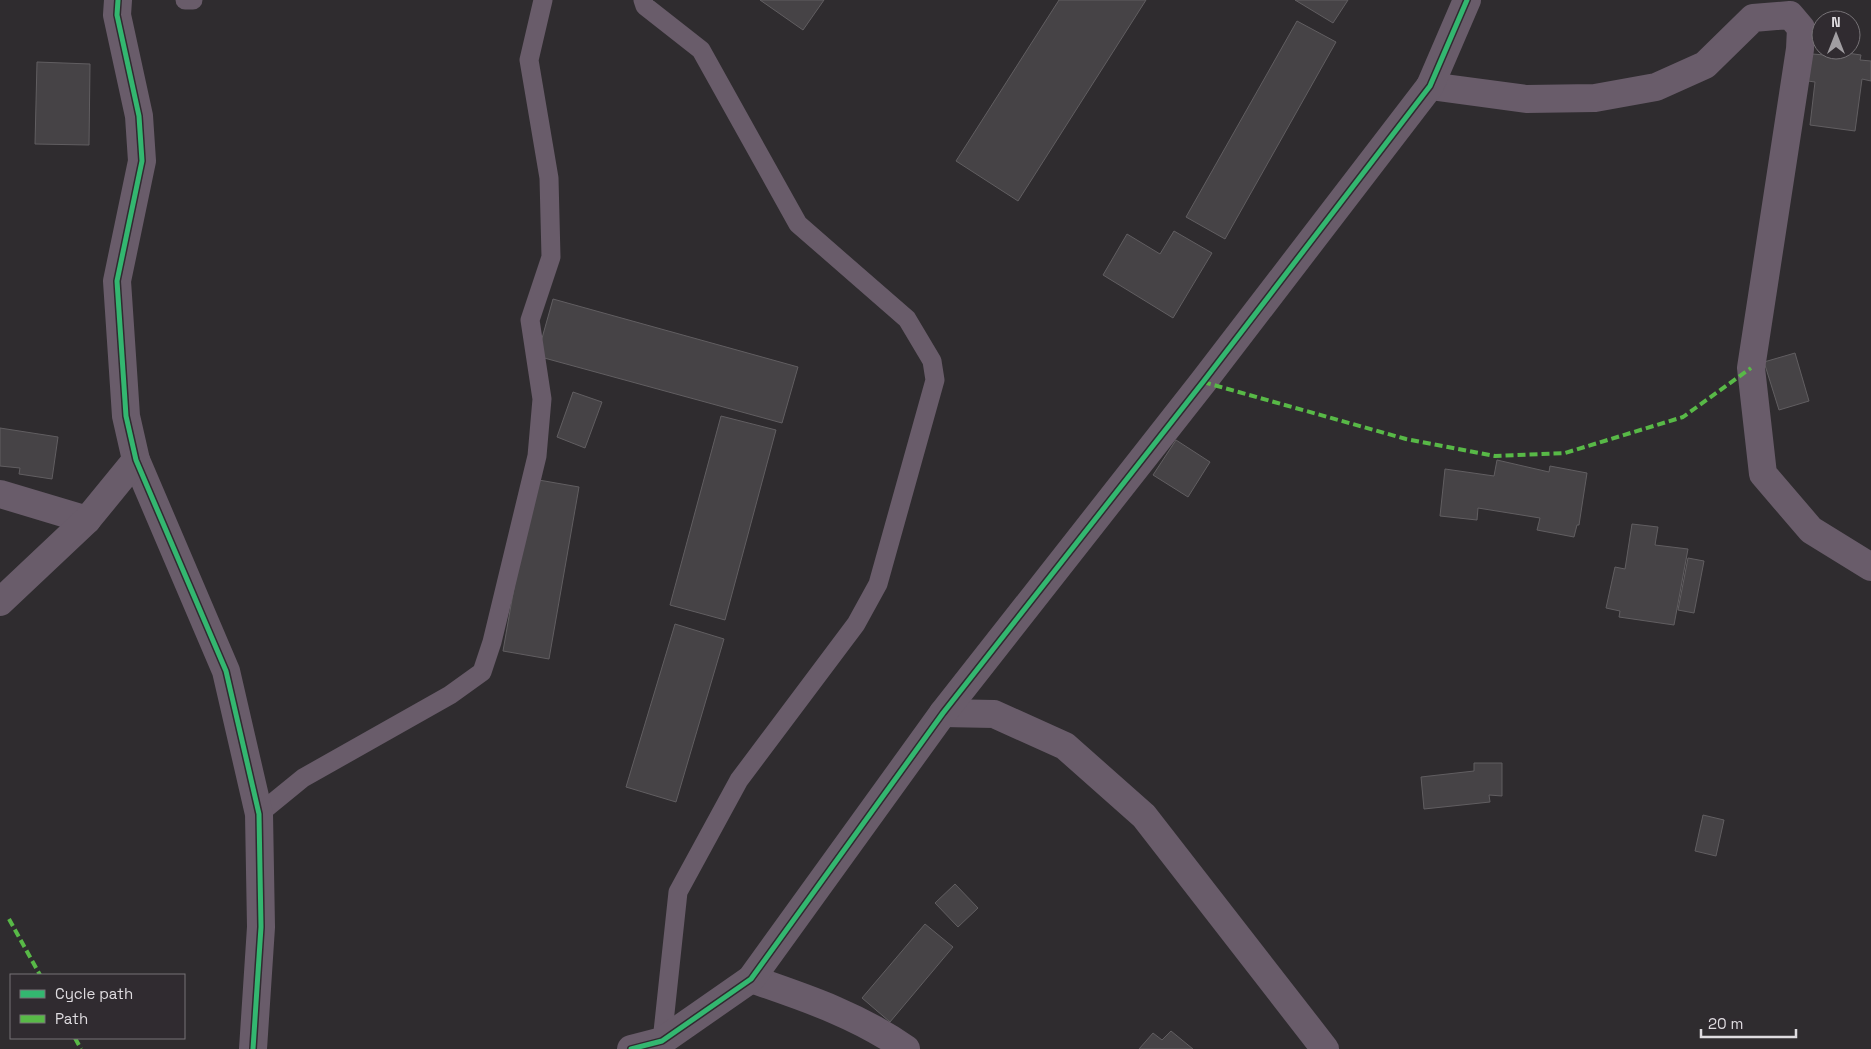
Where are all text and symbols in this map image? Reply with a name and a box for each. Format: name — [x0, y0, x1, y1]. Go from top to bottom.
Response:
north arrow — [1811, 10, 1861, 60]
text: N — [1831, 13, 1841, 31]
legend — [10, 974, 185, 1039]
text: Cycle path — [55, 984, 133, 1003]
scale bar — [1701, 1006, 1796, 1038]
text: Path — [55, 1009, 88, 1028]
text: 20 m — [1708, 1014, 1743, 1033]

